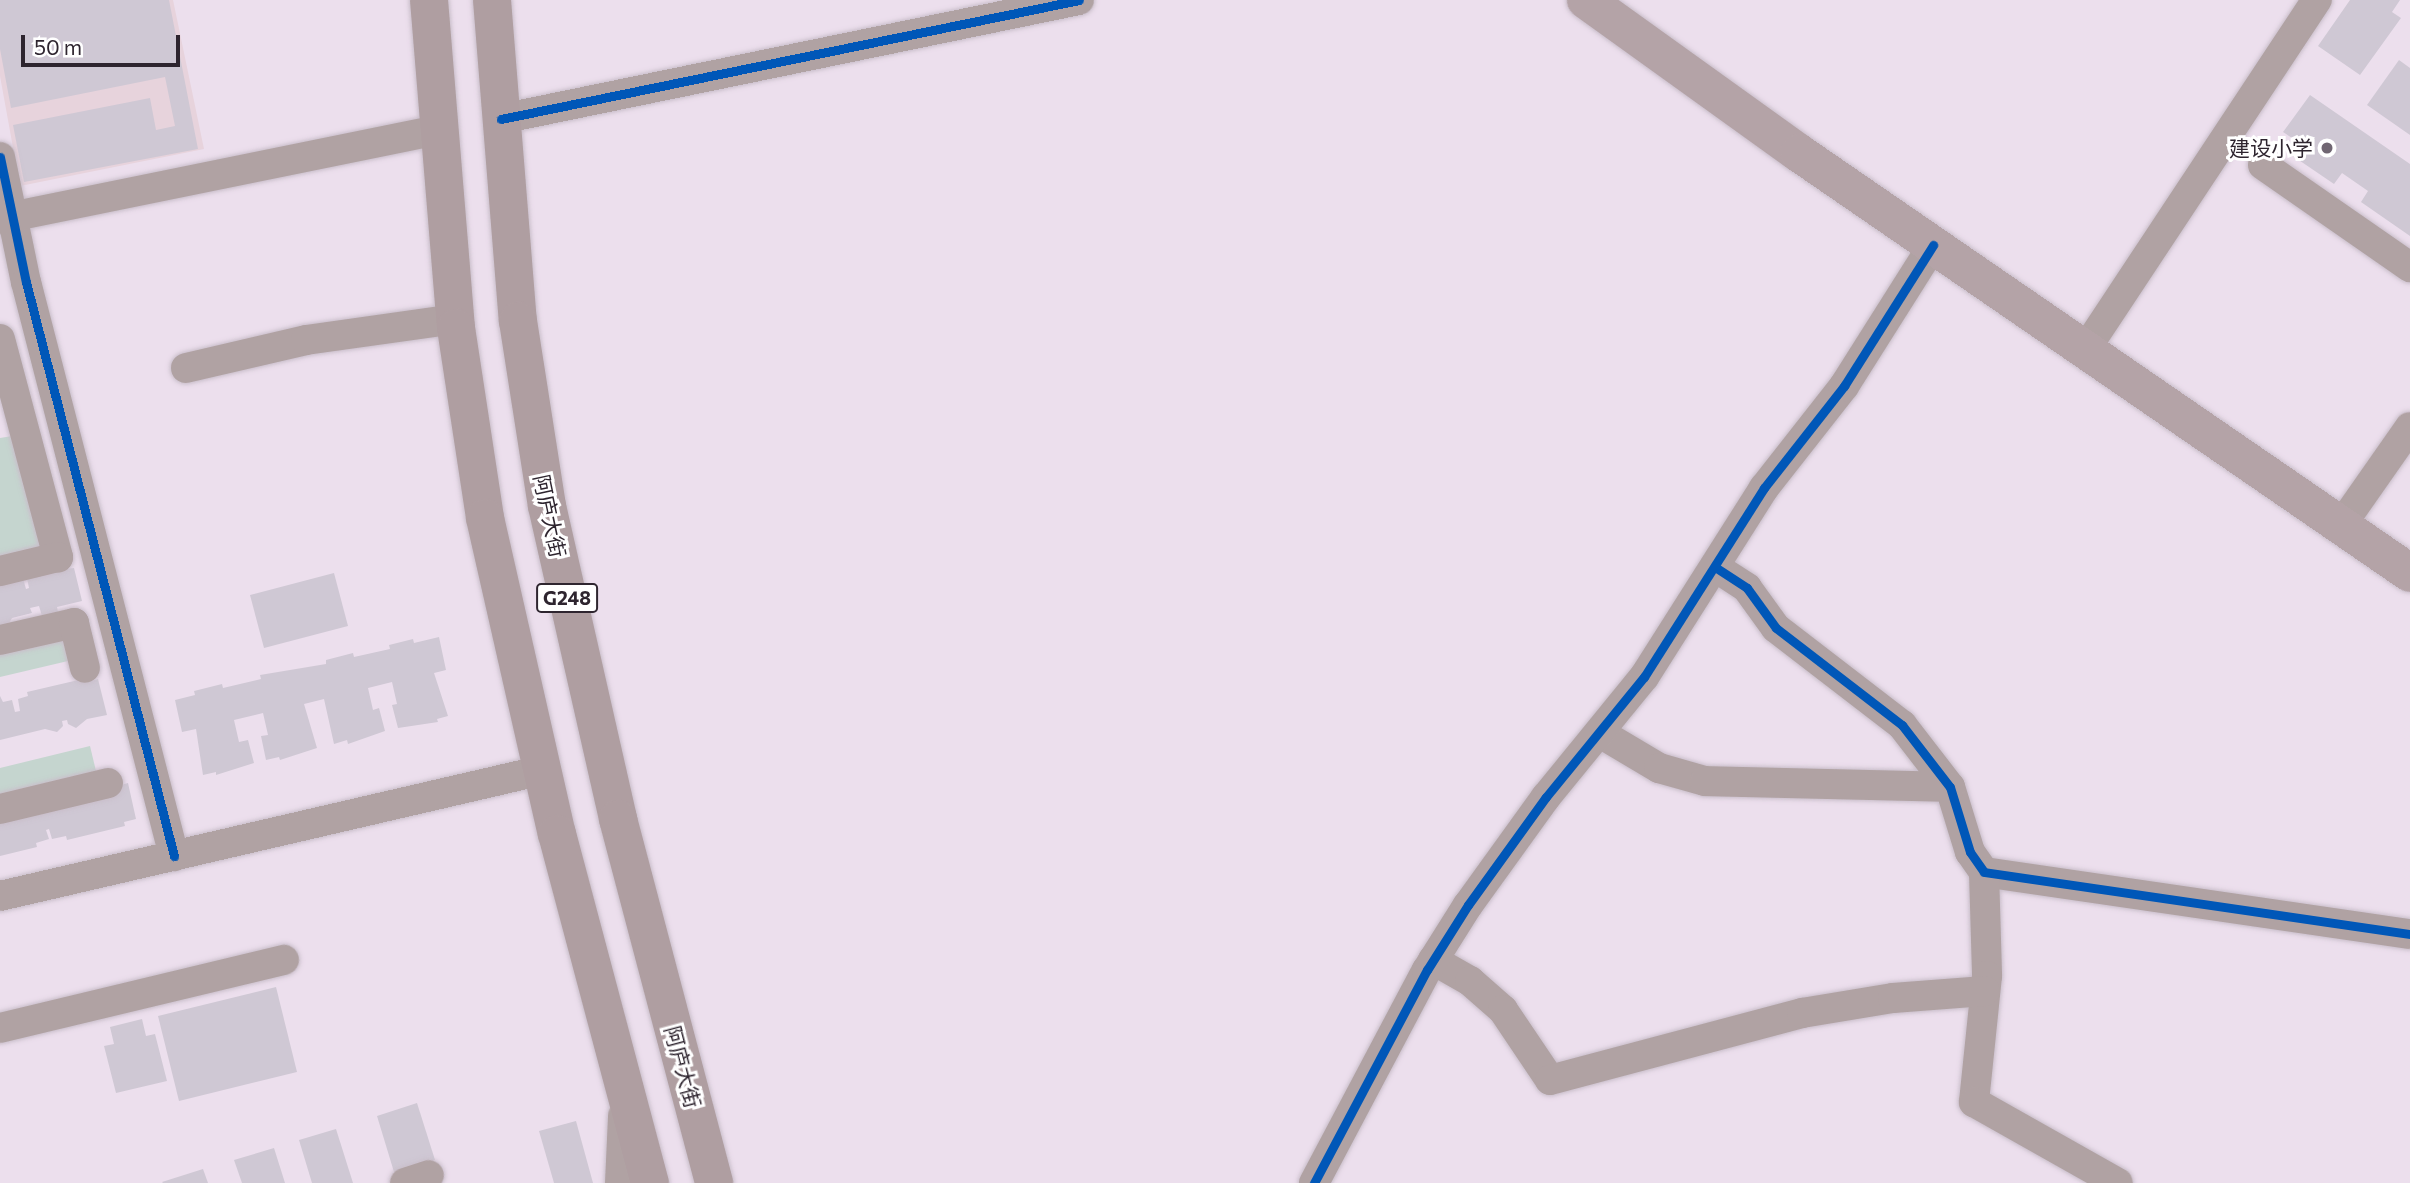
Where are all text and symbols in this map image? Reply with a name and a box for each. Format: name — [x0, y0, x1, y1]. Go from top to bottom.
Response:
scale bar — [24, 21, 184, 65]
text: 50 m — [34, 34, 82, 59]
place label: 建设小学 — [2229, 135, 2313, 161]
marker: 建设小学 — [2319, 140, 2335, 156]
street label: 阿庐大街 — [529, 472, 571, 560]
road number: G248 — [536, 582, 598, 614]
street label: 阿庐大街 — [660, 1023, 706, 1111]

